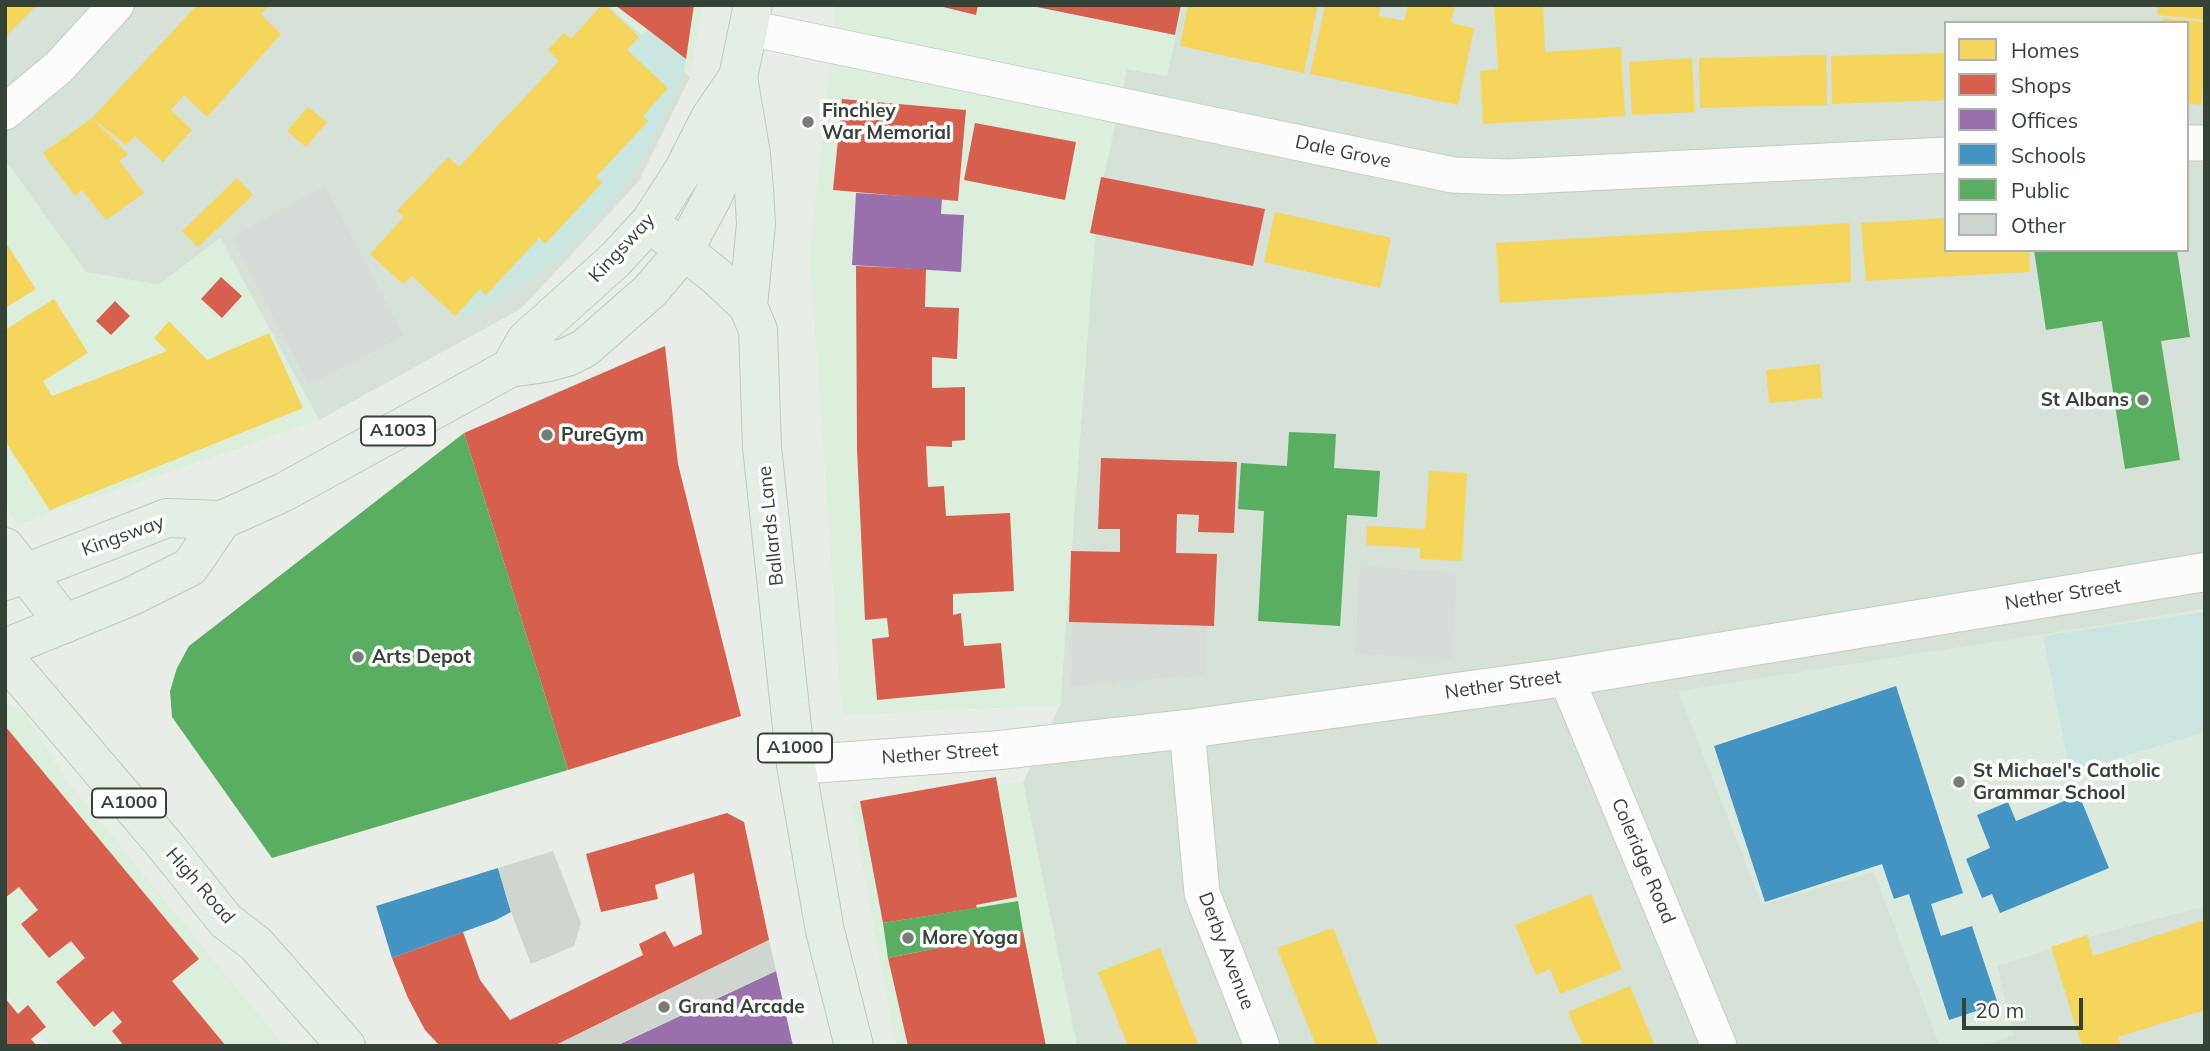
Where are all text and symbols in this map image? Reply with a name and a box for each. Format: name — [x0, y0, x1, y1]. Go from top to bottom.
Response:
legend — [1944, 21, 2189, 252]
text: Homes — [2011, 37, 2079, 63]
text: Shops — [2011, 72, 2071, 98]
place label: Finchley War Memorial — [822, 100, 951, 144]
text: Offices — [2011, 107, 2078, 133]
marker: Finchley War Memorial — [800, 114, 816, 130]
street label: Dale Grove — [1293, 131, 1393, 173]
text: Schools — [2011, 142, 2086, 168]
text: Public — [2011, 177, 2070, 203]
street label: Kingsway — [584, 209, 660, 287]
text: Other — [2011, 212, 2066, 238]
place label: St Albans — [2041, 389, 2129, 411]
marker: St Albans — [2135, 392, 2151, 408]
road number: A1003 — [361, 416, 435, 446]
place label: PureGym — [561, 424, 644, 446]
marker: PureGym — [539, 427, 555, 443]
street label: Ballards Lane — [753, 465, 789, 587]
street label: Kingsway — [79, 511, 167, 561]
street label: Nether Street — [2003, 575, 2123, 615]
place label: Arts Depot — [372, 646, 471, 668]
marker: Arts Depot — [350, 649, 366, 665]
street label: Nether Street — [1443, 666, 1563, 704]
road number: A1000 — [758, 734, 832, 762]
street label: Nether Street — [881, 739, 999, 769]
place label: St Michael's Catholic Grammar School — [1973, 760, 2160, 804]
marker: St Michael's Catholic Grammar School — [1951, 774, 1967, 790]
road number: A1000 — [92, 788, 166, 818]
street label: Coleridge Road — [1606, 795, 1680, 927]
street label: High Road — [161, 843, 239, 929]
street label: Derby Avenue — [1193, 889, 1259, 1013]
place label: More Yoga — [922, 927, 1018, 949]
marker: More Yoga — [900, 930, 916, 946]
scale bar — [1965, 984, 2086, 1028]
place label: Grand Arcade — [678, 996, 805, 1018]
text: 20 m — [1975, 997, 2024, 1023]
marker: Grand Arcade — [656, 999, 672, 1015]

